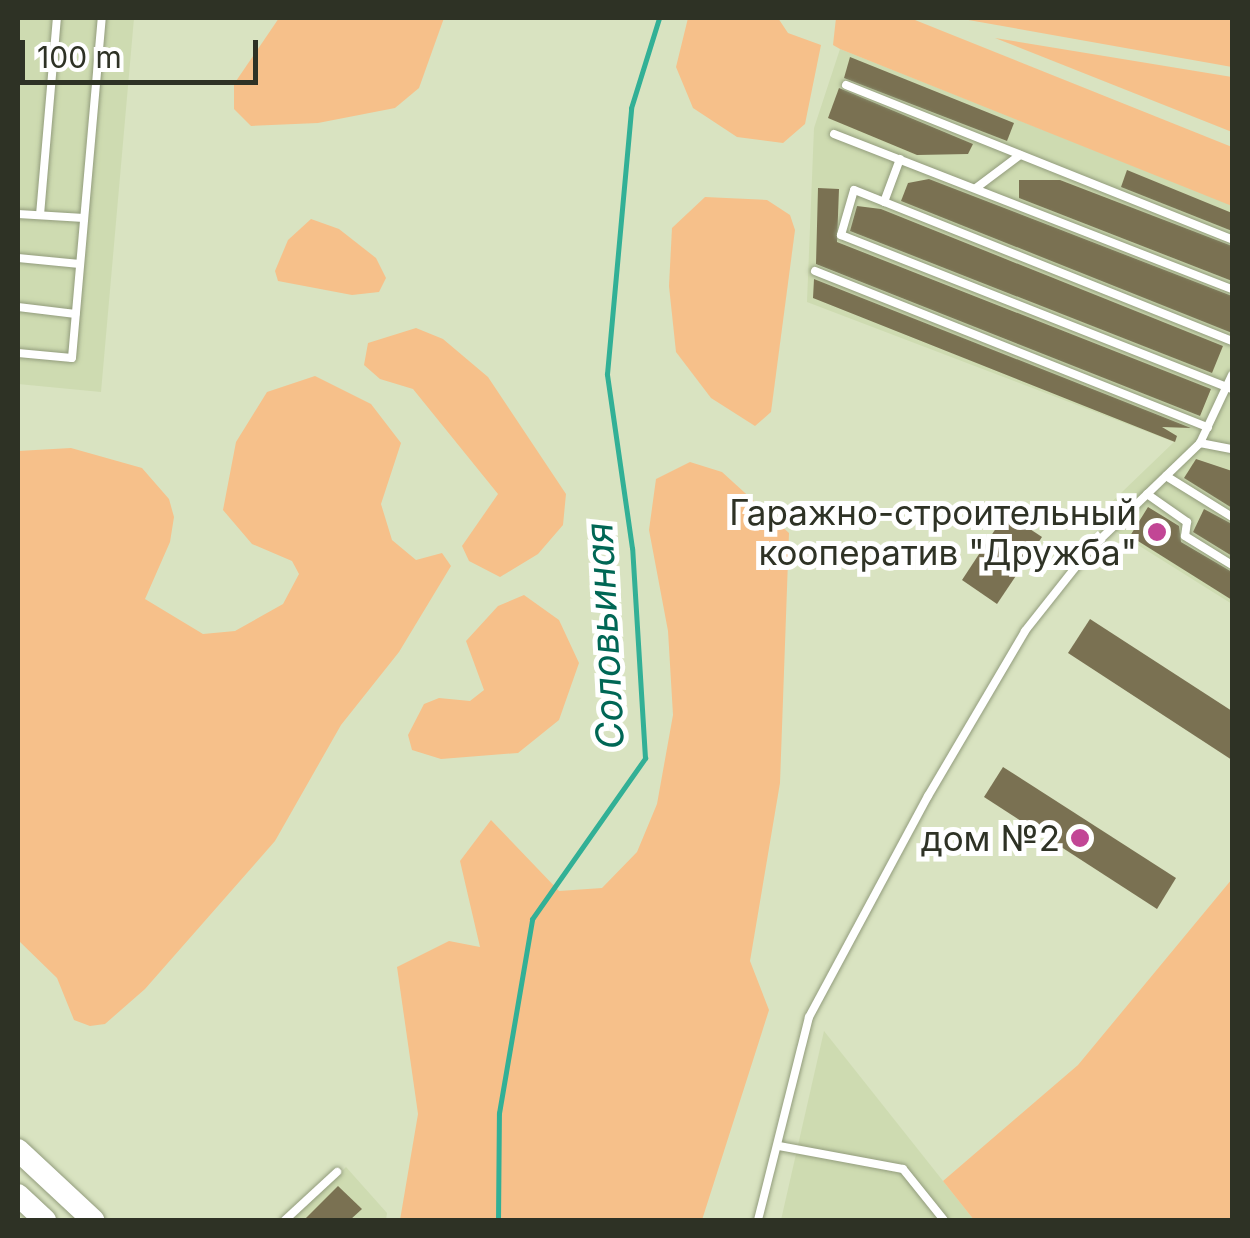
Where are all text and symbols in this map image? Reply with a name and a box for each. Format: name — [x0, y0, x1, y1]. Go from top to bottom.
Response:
scale bar — [25, 20, 262, 82]
text: 100 m — [37, 39, 122, 75]
place label: Гаражно-строительный кооператив "Дружба" — [729, 491, 1137, 573]
water label: Соловьиная — [576, 521, 634, 751]
marker: Гаражно-строительный кооператив "Дружба" — [1146, 521, 1168, 543]
place label: дом №2 — [921, 817, 1060, 859]
marker: дом №2 — [1069, 827, 1091, 849]

